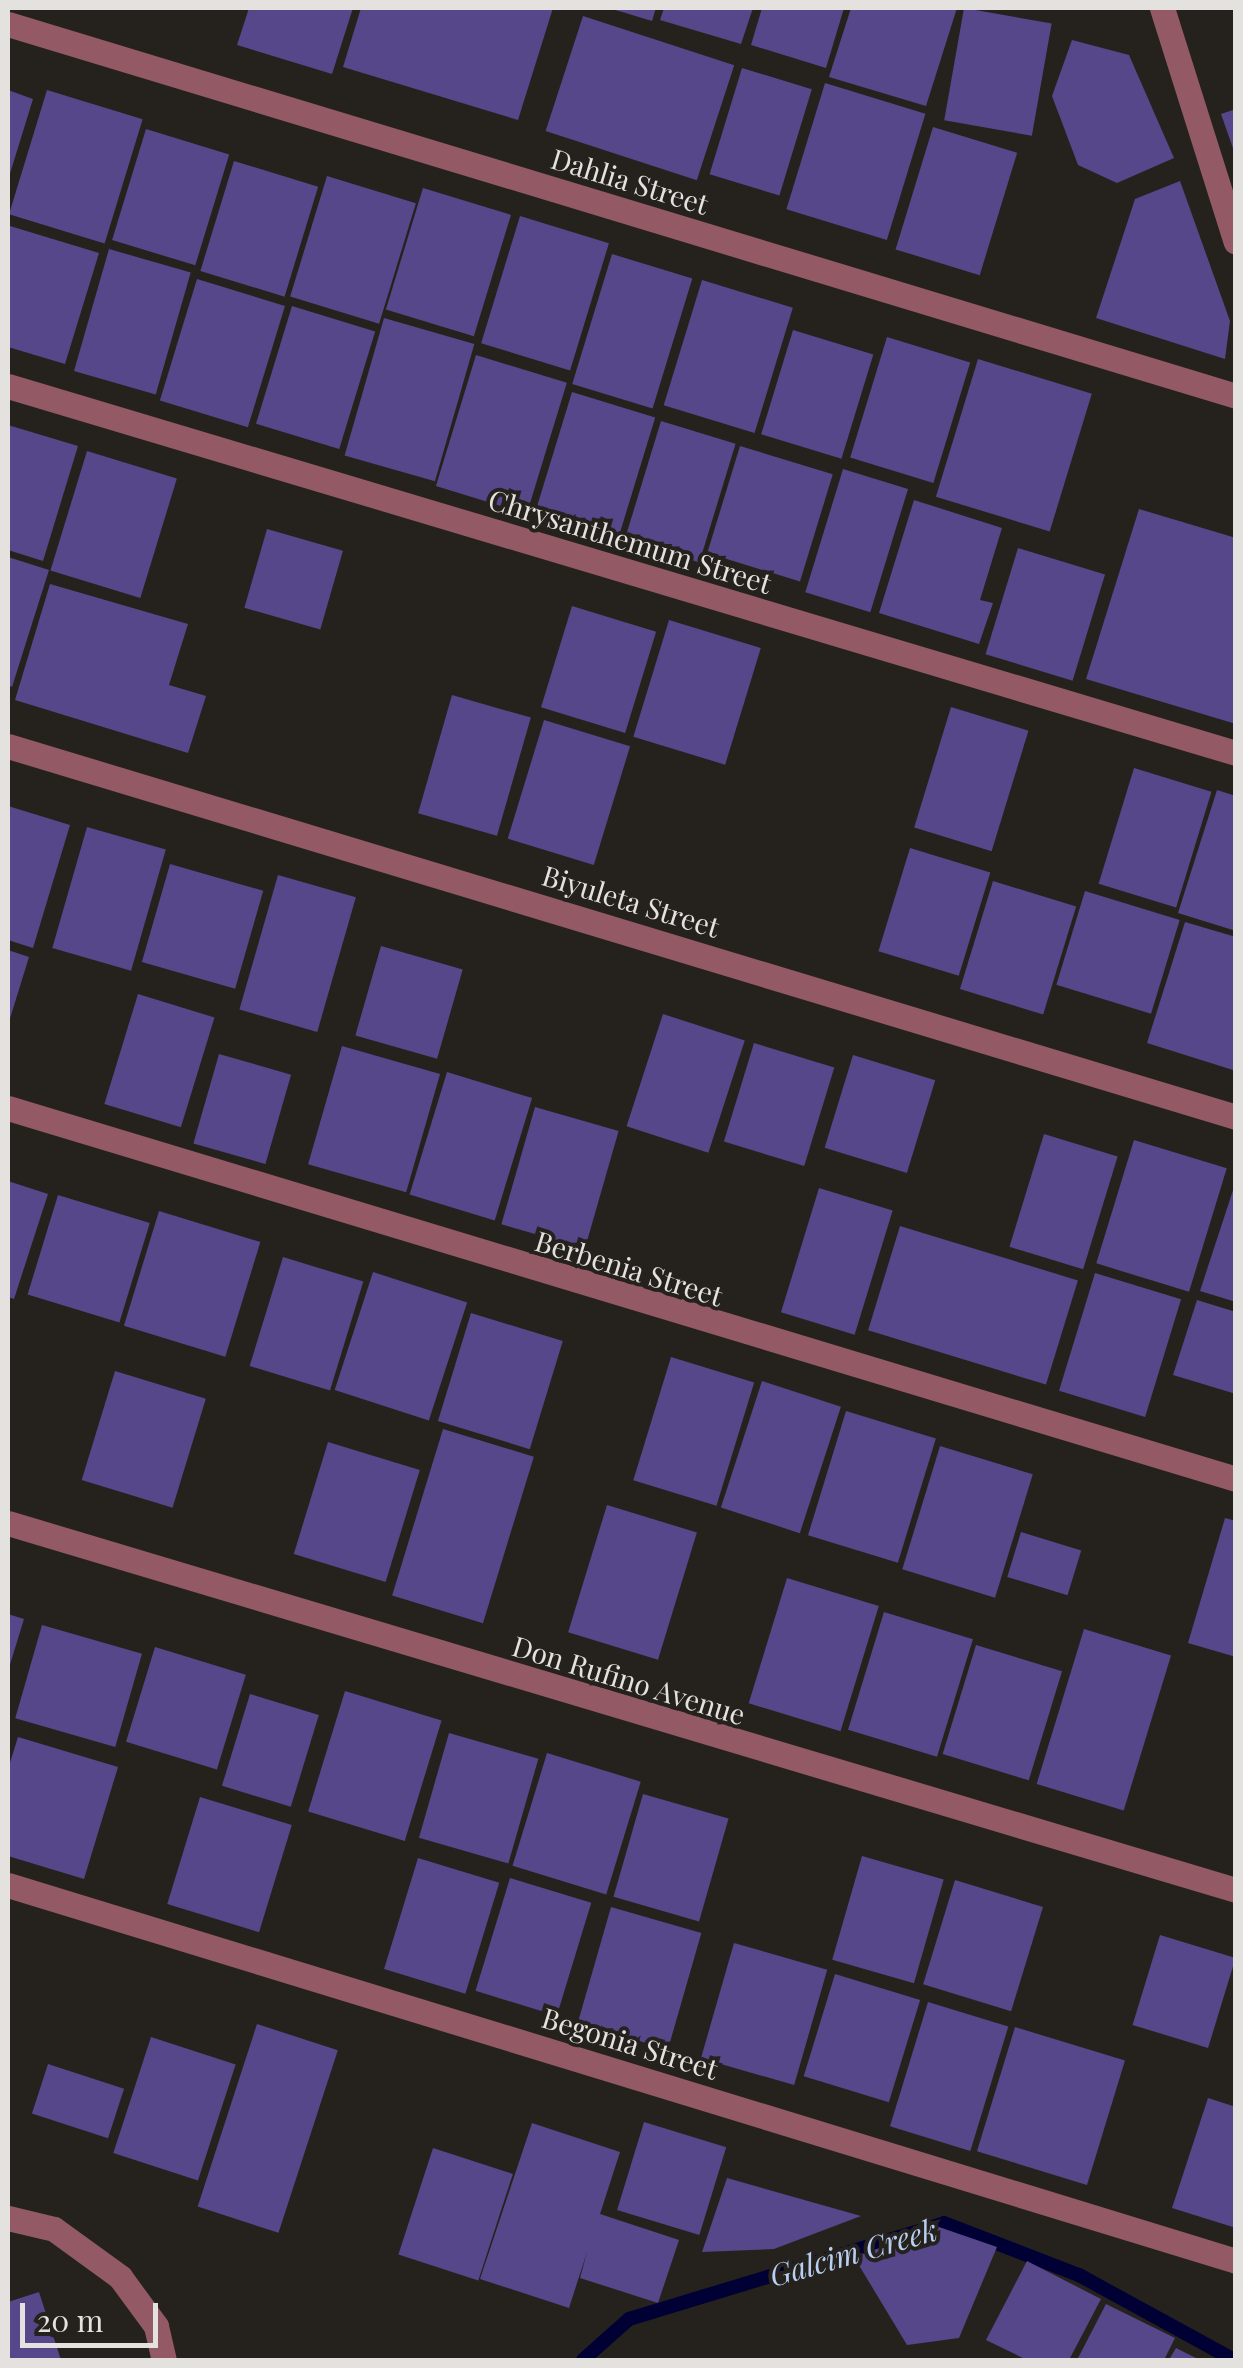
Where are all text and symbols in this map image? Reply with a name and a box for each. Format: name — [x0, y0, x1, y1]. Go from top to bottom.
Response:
street label: Dahlia Street — [547, 141, 713, 221]
street label: Chrysanthemum Street — [485, 482, 775, 600]
street label: Biyuleta Street — [538, 858, 724, 944]
street label: Berbenia Street — [531, 1224, 727, 1312]
street label: Don Rufino Avenue — [508, 1628, 750, 1732]
street label: Begonia Street — [538, 2000, 722, 2086]
water label: Galcim Creek — [765, 2211, 941, 2293]
scale bar — [25, 2283, 162, 2345]
text: 20 m — [37, 2300, 103, 2340]

